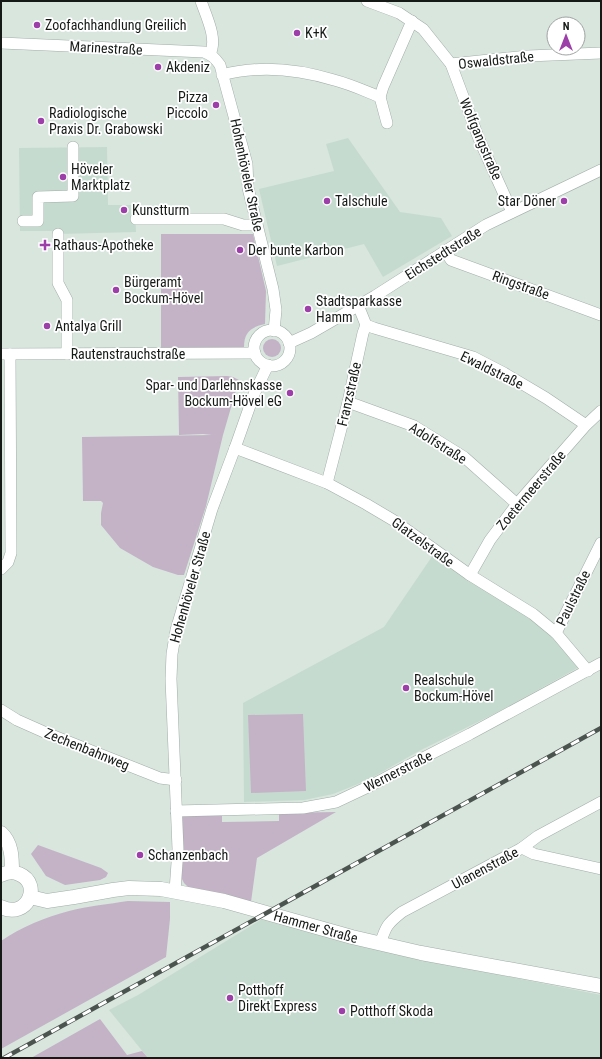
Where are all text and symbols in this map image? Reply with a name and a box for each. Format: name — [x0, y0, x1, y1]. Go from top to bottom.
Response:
north arrow — [546, 16, 586, 56]
place label: Zoofachhandlung Greilich — [45, 17, 187, 33]
marker: Zoofachhandlung Greilich — [32, 20, 42, 30]
text: N — [563, 20, 570, 33]
place label: K+K — [305, 25, 328, 41]
marker: K+K — [292, 28, 302, 38]
street label: Marinestraße — [69, 38, 143, 58]
street label: Oswaldstraße — [457, 48, 535, 72]
place label: Akdeniz — [166, 59, 210, 75]
marker: Akdeniz — [153, 62, 163, 72]
place label: Pizza Piccolo — [167, 89, 208, 121]
street label: Wolfgangstraße — [457, 96, 506, 183]
marker: Pizza Piccolo — [211, 100, 221, 110]
place label: Radiologische Praxis Dr. Grabowski — [49, 105, 163, 137]
marker: Radiologische Praxis Dr. Grabowski — [36, 116, 46, 126]
street label: Hohenhöveler Straße — [227, 117, 267, 233]
place label: Höveler Marktplatz — [71, 161, 130, 193]
marker: Höveler Marktplatz — [58, 172, 68, 182]
place label: Talschule — [335, 193, 388, 209]
place label: Star Döner — [498, 193, 556, 209]
marker: Talschule — [322, 196, 332, 206]
marker: Star Döner — [559, 196, 569, 206]
place label: Kunstturm — [132, 202, 189, 218]
marker: Kunstturm — [119, 205, 129, 215]
street label: Eichstedtstraße — [402, 223, 484, 283]
place label: Rathaus-Apotheke — [53, 237, 154, 253]
marker: Rathaus-Apotheke — [40, 240, 50, 250]
place label: Der bunte Karbon — [248, 242, 344, 258]
marker: Der bunte Karbon — [235, 245, 245, 255]
street label: Ringstraße — [490, 267, 552, 303]
place label: Bürgeramt Bockum-Hövel — [124, 274, 204, 306]
marker: Bürgeramt Bockum-Hövel — [111, 285, 121, 295]
place label: Stadtsparkasse Hamm — [316, 293, 402, 325]
marker: Stadtsparkasse Hamm — [303, 304, 313, 314]
place label: Antalya Grill — [55, 318, 122, 334]
marker: Antalya Grill — [42, 321, 52, 331]
street label: Rautenstrauchstraße — [71, 346, 186, 362]
street label: Ewaldstraße — [458, 348, 526, 392]
street label: Franzstraße — [334, 360, 364, 428]
place label: Spar- und Darlehnskasse Bockum-Hövel eG — [145, 377, 282, 409]
marker: Spar- und Darlehnskasse Bockum-Hövel eG — [285, 388, 295, 398]
street label: Adolfstraße — [406, 419, 470, 467]
street label: Zoetermeerstraße — [493, 447, 569, 533]
street label: Glatzelstraße — [389, 514, 458, 570]
street label: Hohenhöveler Straße — [166, 529, 214, 645]
street label: Paulstraße — [553, 567, 593, 628]
place label: Realschule Bockum-Hövel — [414, 672, 494, 704]
marker: Realschule Bockum-Hövel — [401, 683, 411, 693]
street label: Zechenbahnweg — [42, 725, 132, 773]
street label: Wernerstraße — [361, 747, 435, 795]
street label: Ulanenstraße — [449, 844, 521, 892]
place label: Schanzenbach — [148, 847, 228, 863]
marker: Schanzenbach — [135, 850, 145, 860]
street label: Hammer Straße — [272, 907, 360, 946]
place label: Potthoff Direkt Express — [238, 982, 317, 1014]
marker: Potthoff Direkt Express — [225, 993, 235, 1003]
place label: Potthoff Skoda — [350, 1003, 433, 1019]
marker: Potthoff Skoda — [337, 1006, 347, 1016]

